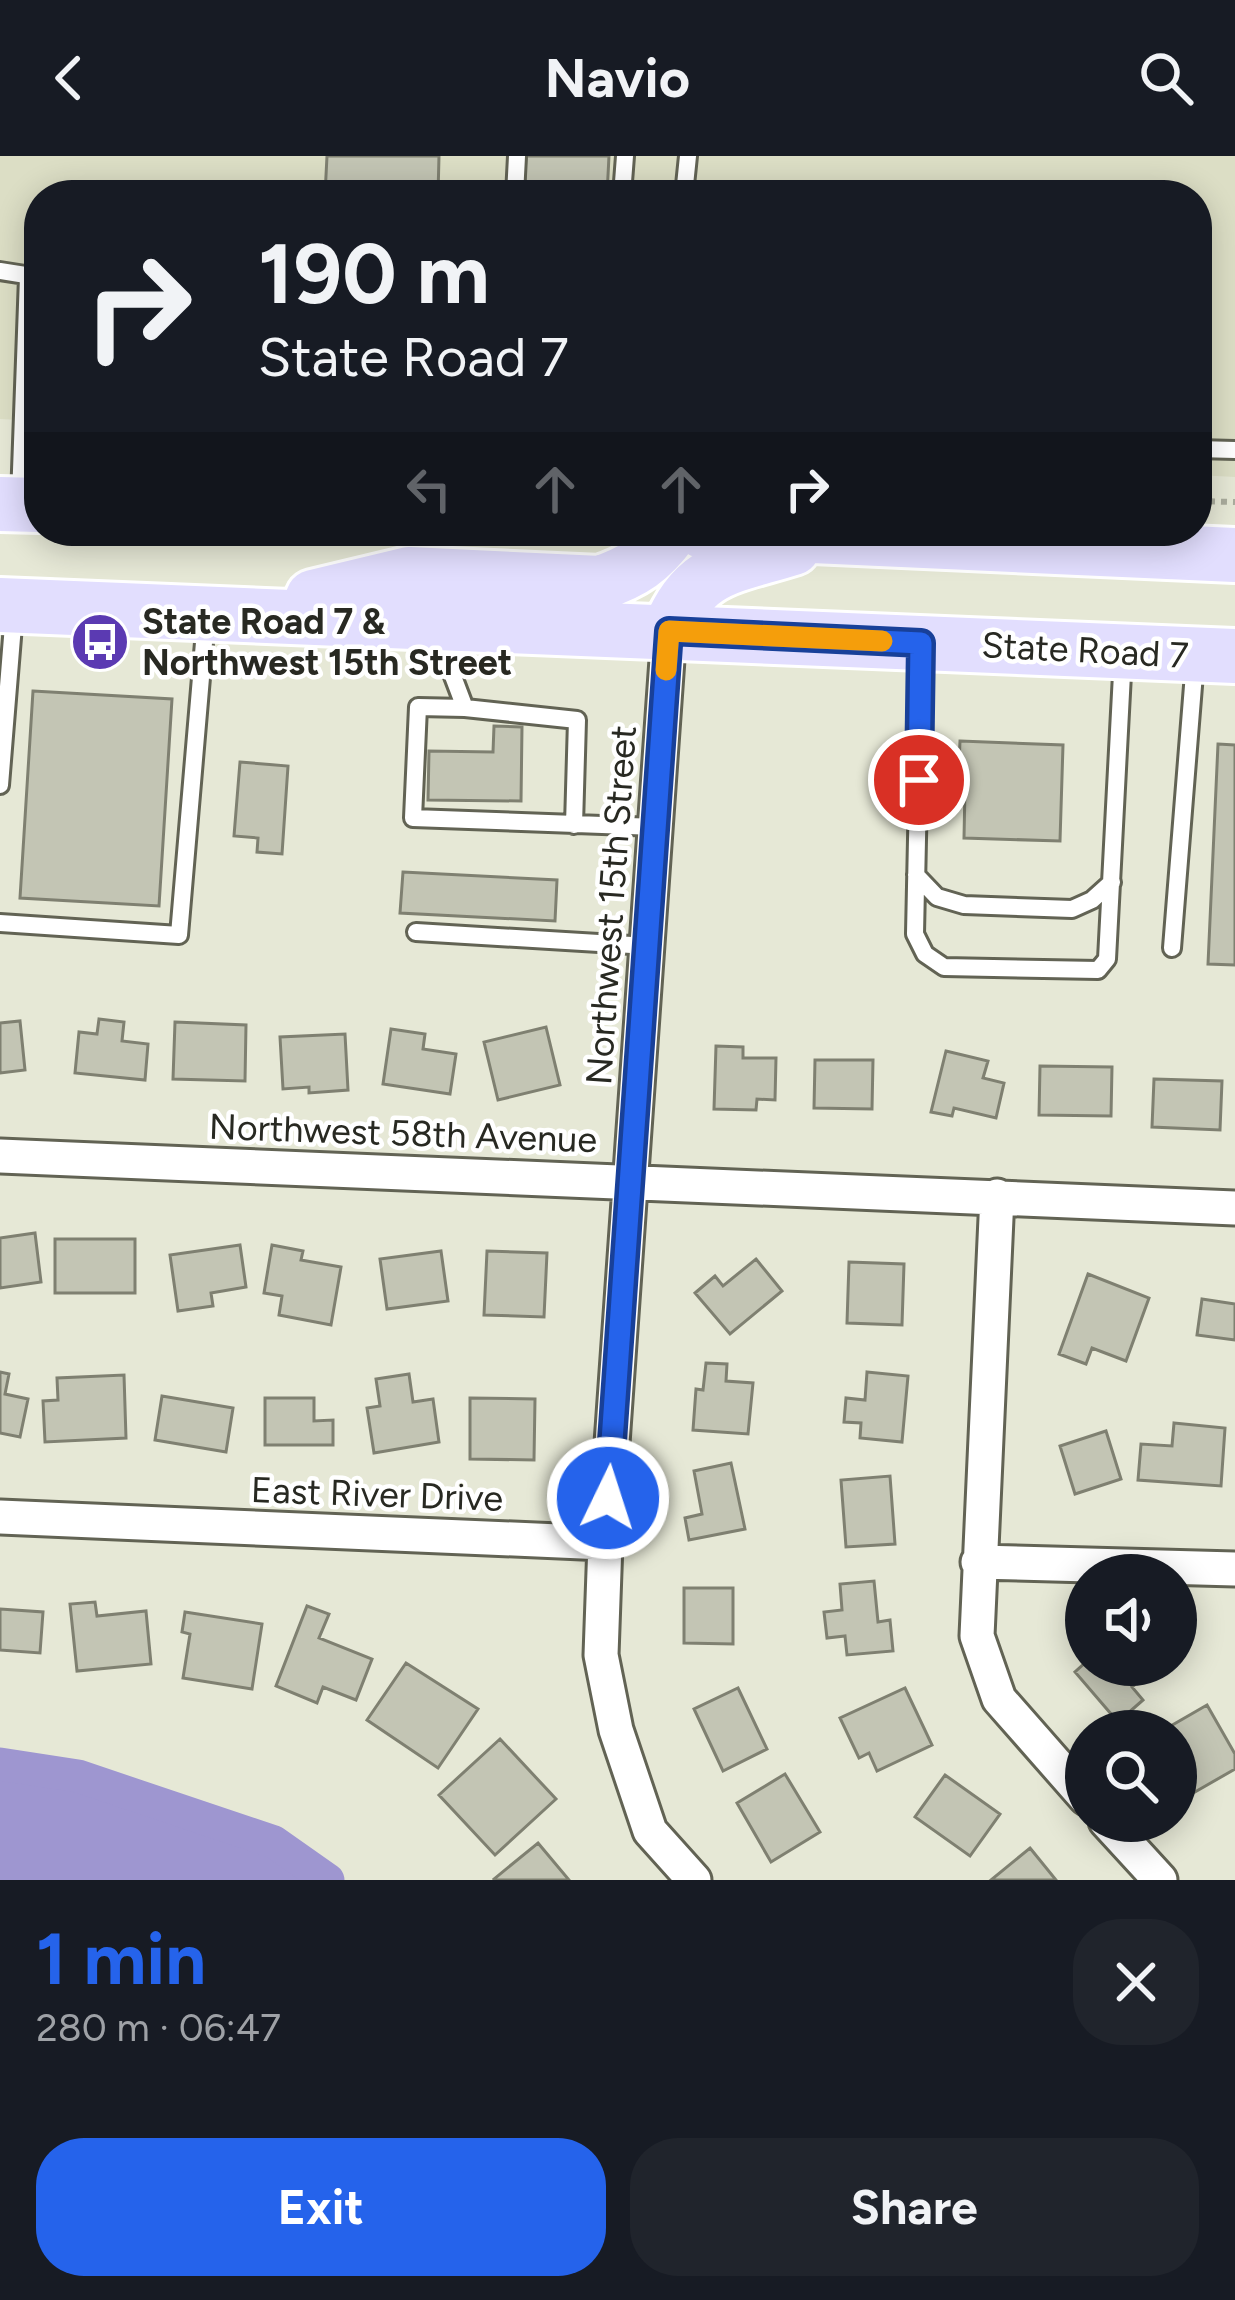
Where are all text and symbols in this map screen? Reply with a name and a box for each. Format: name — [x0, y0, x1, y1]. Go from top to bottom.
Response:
icon: back — [36, 45, 102, 111]
icon: search — [1133, 45, 1199, 111]
text: Navio — [545, 46, 690, 111]
text: 190 m — [258, 223, 490, 324]
icon: right — [60, 228, 216, 384]
text: State Road 7 — [258, 325, 569, 390]
icon: left — [396, 456, 462, 522]
icon: ahead — [522, 456, 588, 522]
icon: ahead — [648, 456, 714, 522]
icon: right — [774, 456, 840, 522]
place label: State Road 7 & Northwest 15th Street — [142, 600, 512, 684]
bus stop icon: State Road 7 & Northwest 15th Street — [69, 611, 131, 673]
street label: State Road 7 — [980, 623, 1190, 677]
street label: Northwest 15th Street — [577, 724, 645, 1086]
pin — [868, 729, 970, 831]
icon: arrive — [886, 747, 952, 813]
street label: Northwest 58th Avenue — [208, 1105, 598, 1161]
position arrow — [545, 1435, 671, 1561]
street label: East River Drive — [250, 1468, 504, 1520]
map controls — [1065, 1554, 1197, 1842]
button: sound — [1065, 1554, 1197, 1686]
button: search — [1065, 1710, 1197, 1842]
text: 1 min — [36, 1916, 206, 2002]
button: close — [1073, 1919, 1199, 2045]
text: 280 m · 06:47 — [36, 2004, 281, 2051]
button: Exit — [36, 2138, 606, 2276]
button: Share — [630, 2138, 1199, 2276]

